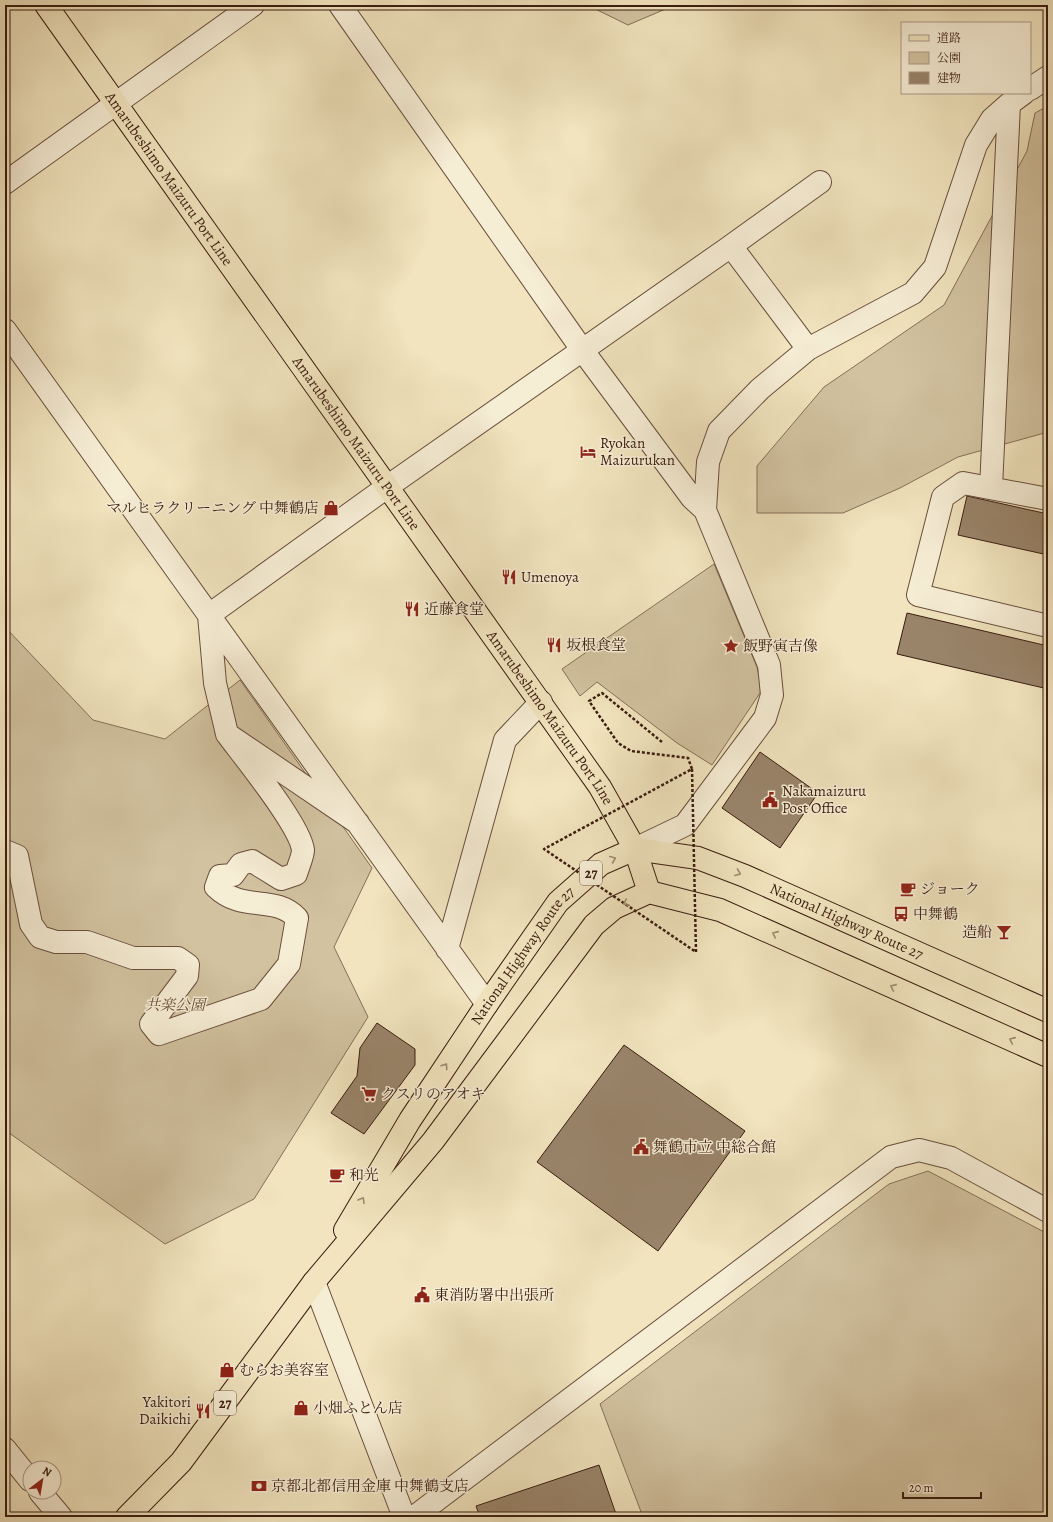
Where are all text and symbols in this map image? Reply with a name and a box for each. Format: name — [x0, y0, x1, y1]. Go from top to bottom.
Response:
legend — [901, 22, 1031, 94]
text: 道路 — [937, 30, 961, 46]
text: 公園 — [937, 50, 961, 66]
text: 建物 — [937, 70, 961, 86]
street label: Amarubeshimo Maizuru Port Line — [100, 87, 238, 270]
street label: Amarubeshimo Maizuru Port Line — [287, 351, 425, 534]
place label: Ryokan Maizurukan — [600, 433, 675, 470]
hotel icon: Ryokan Maizurukan — [579, 443, 597, 461]
place label: マルヒラクリーニング 中舞鶴店 — [106, 498, 319, 518]
shop icon: マルヒラクリーニング 中舞鶴店 — [322, 499, 340, 517]
place label: Umenoya — [521, 567, 579, 587]
restaurant icon: Umenoya — [500, 568, 518, 586]
place label: 近藤食堂 — [424, 599, 484, 619]
restaurant icon: 近藤食堂 — [403, 600, 421, 618]
street label: Amarubeshimo Maizuru Port Line — [482, 626, 618, 809]
place label: 坂根食堂 — [566, 635, 626, 655]
restaurant icon: 坂根食堂 — [545, 636, 563, 654]
place label: 飯野寅吉像 — [743, 636, 818, 656]
place icon: 飯野寅吉像 — [722, 637, 740, 655]
place label: Nakamaizuru Post Office — [782, 781, 867, 818]
public building icon: Nakamaizuru Post Office — [761, 791, 779, 809]
one-way arrow — [610, 855, 617, 863]
road number: 27 — [580, 861, 602, 885]
one-way arrow — [735, 869, 742, 877]
street label: National Highway Route 27 — [767, 878, 927, 964]
place label: ジョーク — [920, 879, 980, 899]
cafe icon: ジョーク — [899, 880, 917, 898]
street label: National Highway Route 27 — [466, 882, 579, 1029]
one-way arrow — [623, 898, 631, 906]
place label: 中舞鶴 — [913, 904, 958, 924]
bus stop icon: 中舞鶴 — [892, 905, 910, 923]
place label: 造船 — [962, 922, 992, 942]
bar icon: 造船 — [995, 923, 1013, 941]
one-way arrow — [771, 931, 778, 939]
one-way arrow — [890, 984, 898, 992]
park label: 共楽公園 — [145, 995, 208, 1015]
one-way arrow — [1009, 1037, 1017, 1045]
one-way arrow — [440, 1063, 448, 1070]
place label: クスリのアオキ — [381, 1084, 486, 1104]
supermarket icon: クスリのアオキ — [360, 1085, 378, 1103]
place label: 舞鶴市立 中総合館 — [653, 1137, 776, 1157]
public building icon: 舞鶴市立 中総合館 — [632, 1138, 650, 1156]
place label: 和光 — [349, 1165, 379, 1185]
cafe icon: 和光 — [328, 1166, 346, 1184]
one-way arrow — [358, 1197, 365, 1204]
place label: 東消防署中出張所 — [434, 1285, 554, 1305]
public building icon: 東消防署中出張所 — [413, 1286, 431, 1304]
place label: むらお美容室 — [239, 1360, 329, 1380]
shop icon: むらお美容室 — [218, 1361, 236, 1379]
road number: 27 — [214, 1391, 236, 1415]
place label: Yakitori Daikichi — [139, 1392, 191, 1429]
place label: 小畑ふとん店 — [313, 1398, 403, 1418]
shop icon: 小畑ふとん店 — [292, 1399, 310, 1417]
restaurant icon: Yakitori Daikichi — [194, 1402, 212, 1420]
north arrow — [22, 1460, 62, 1500]
text: N — [40, 1463, 54, 1480]
scale bar — [903, 1474, 981, 1500]
place label: 京都北都信用金庫 中舞鶴支店 — [271, 1476, 469, 1496]
bank icon: 京都北都信用金庫 中舞鶴支店 — [250, 1477, 268, 1495]
text: 20 m — [909, 1480, 933, 1496]

